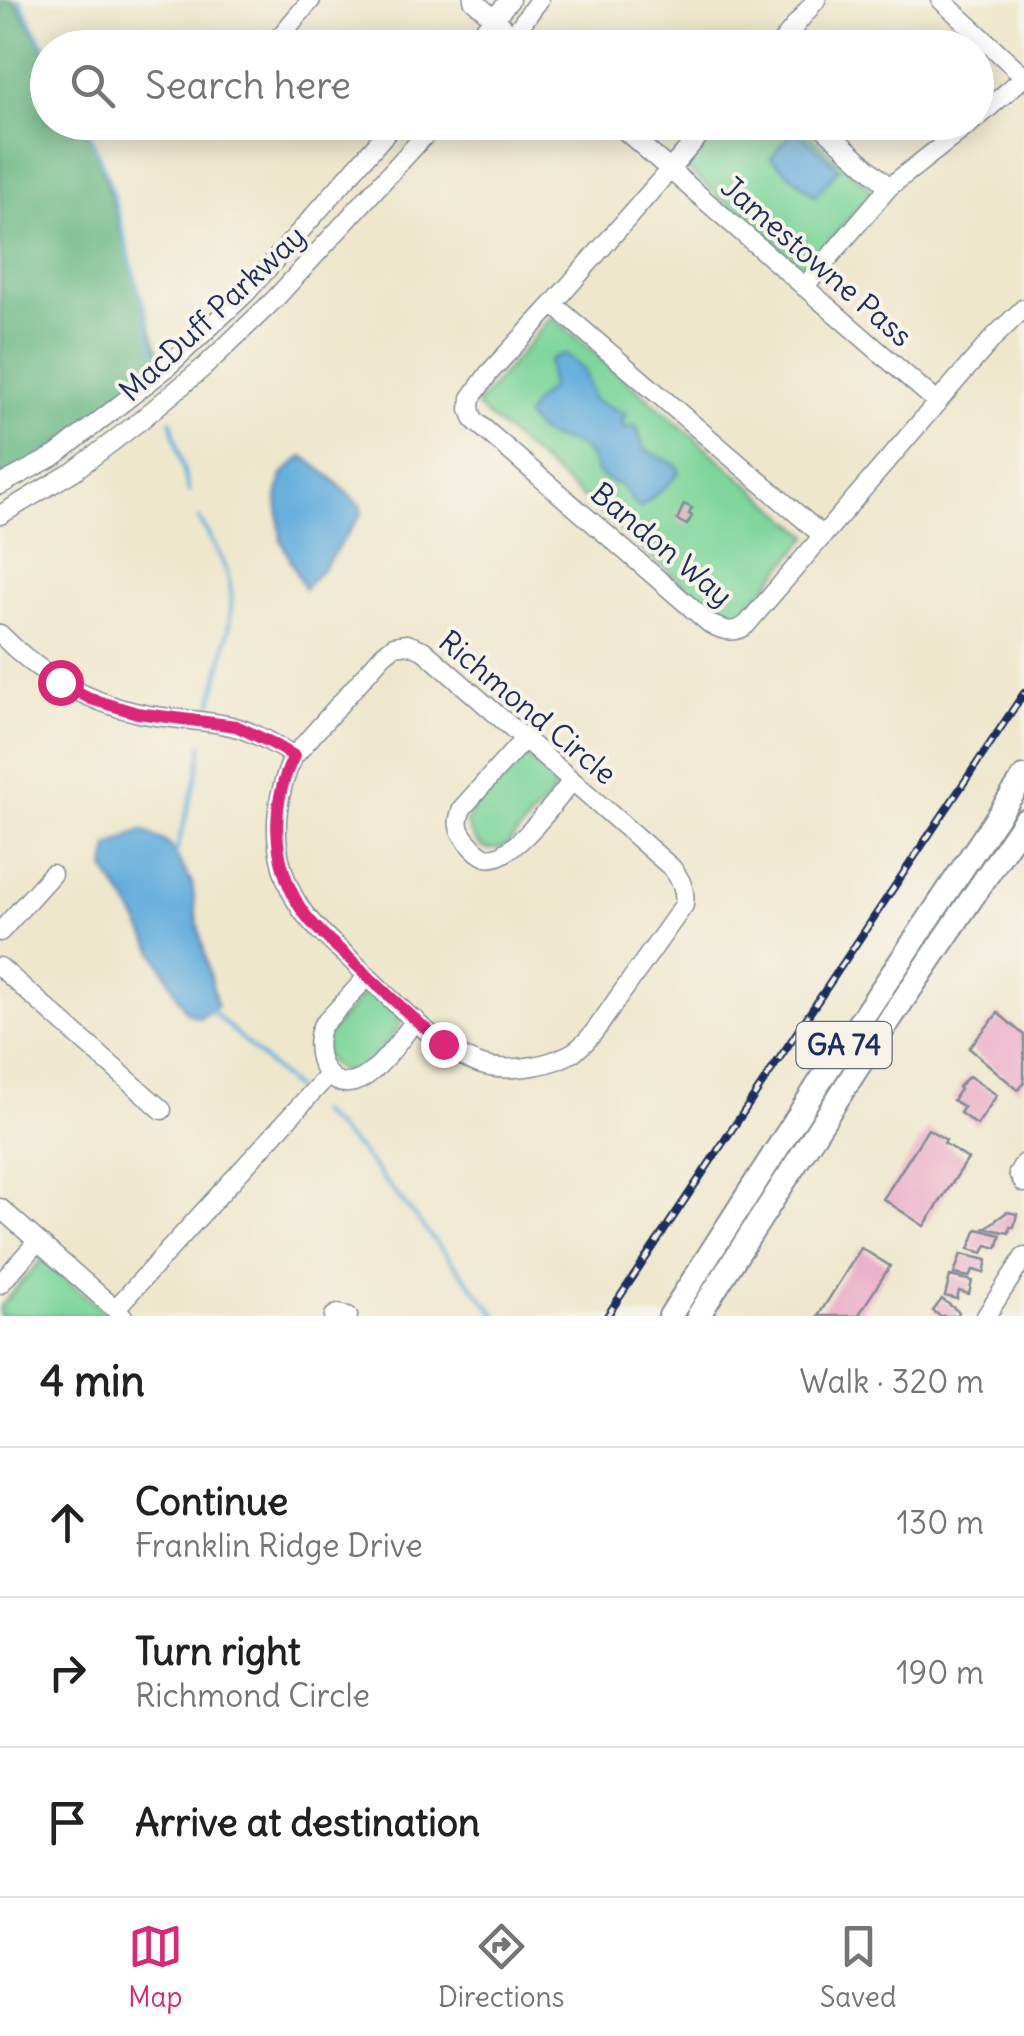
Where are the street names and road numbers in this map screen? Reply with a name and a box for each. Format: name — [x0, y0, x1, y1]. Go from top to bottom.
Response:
street label: Jamestowne Pass — [713, 167, 921, 355]
street label: MacDuff Parkway — [111, 217, 313, 409]
street label: Bandon Way — [583, 474, 741, 614]
street label: Richmond Circle — [431, 622, 625, 792]
road number: GA 74 — [796, 1022, 892, 1068]

